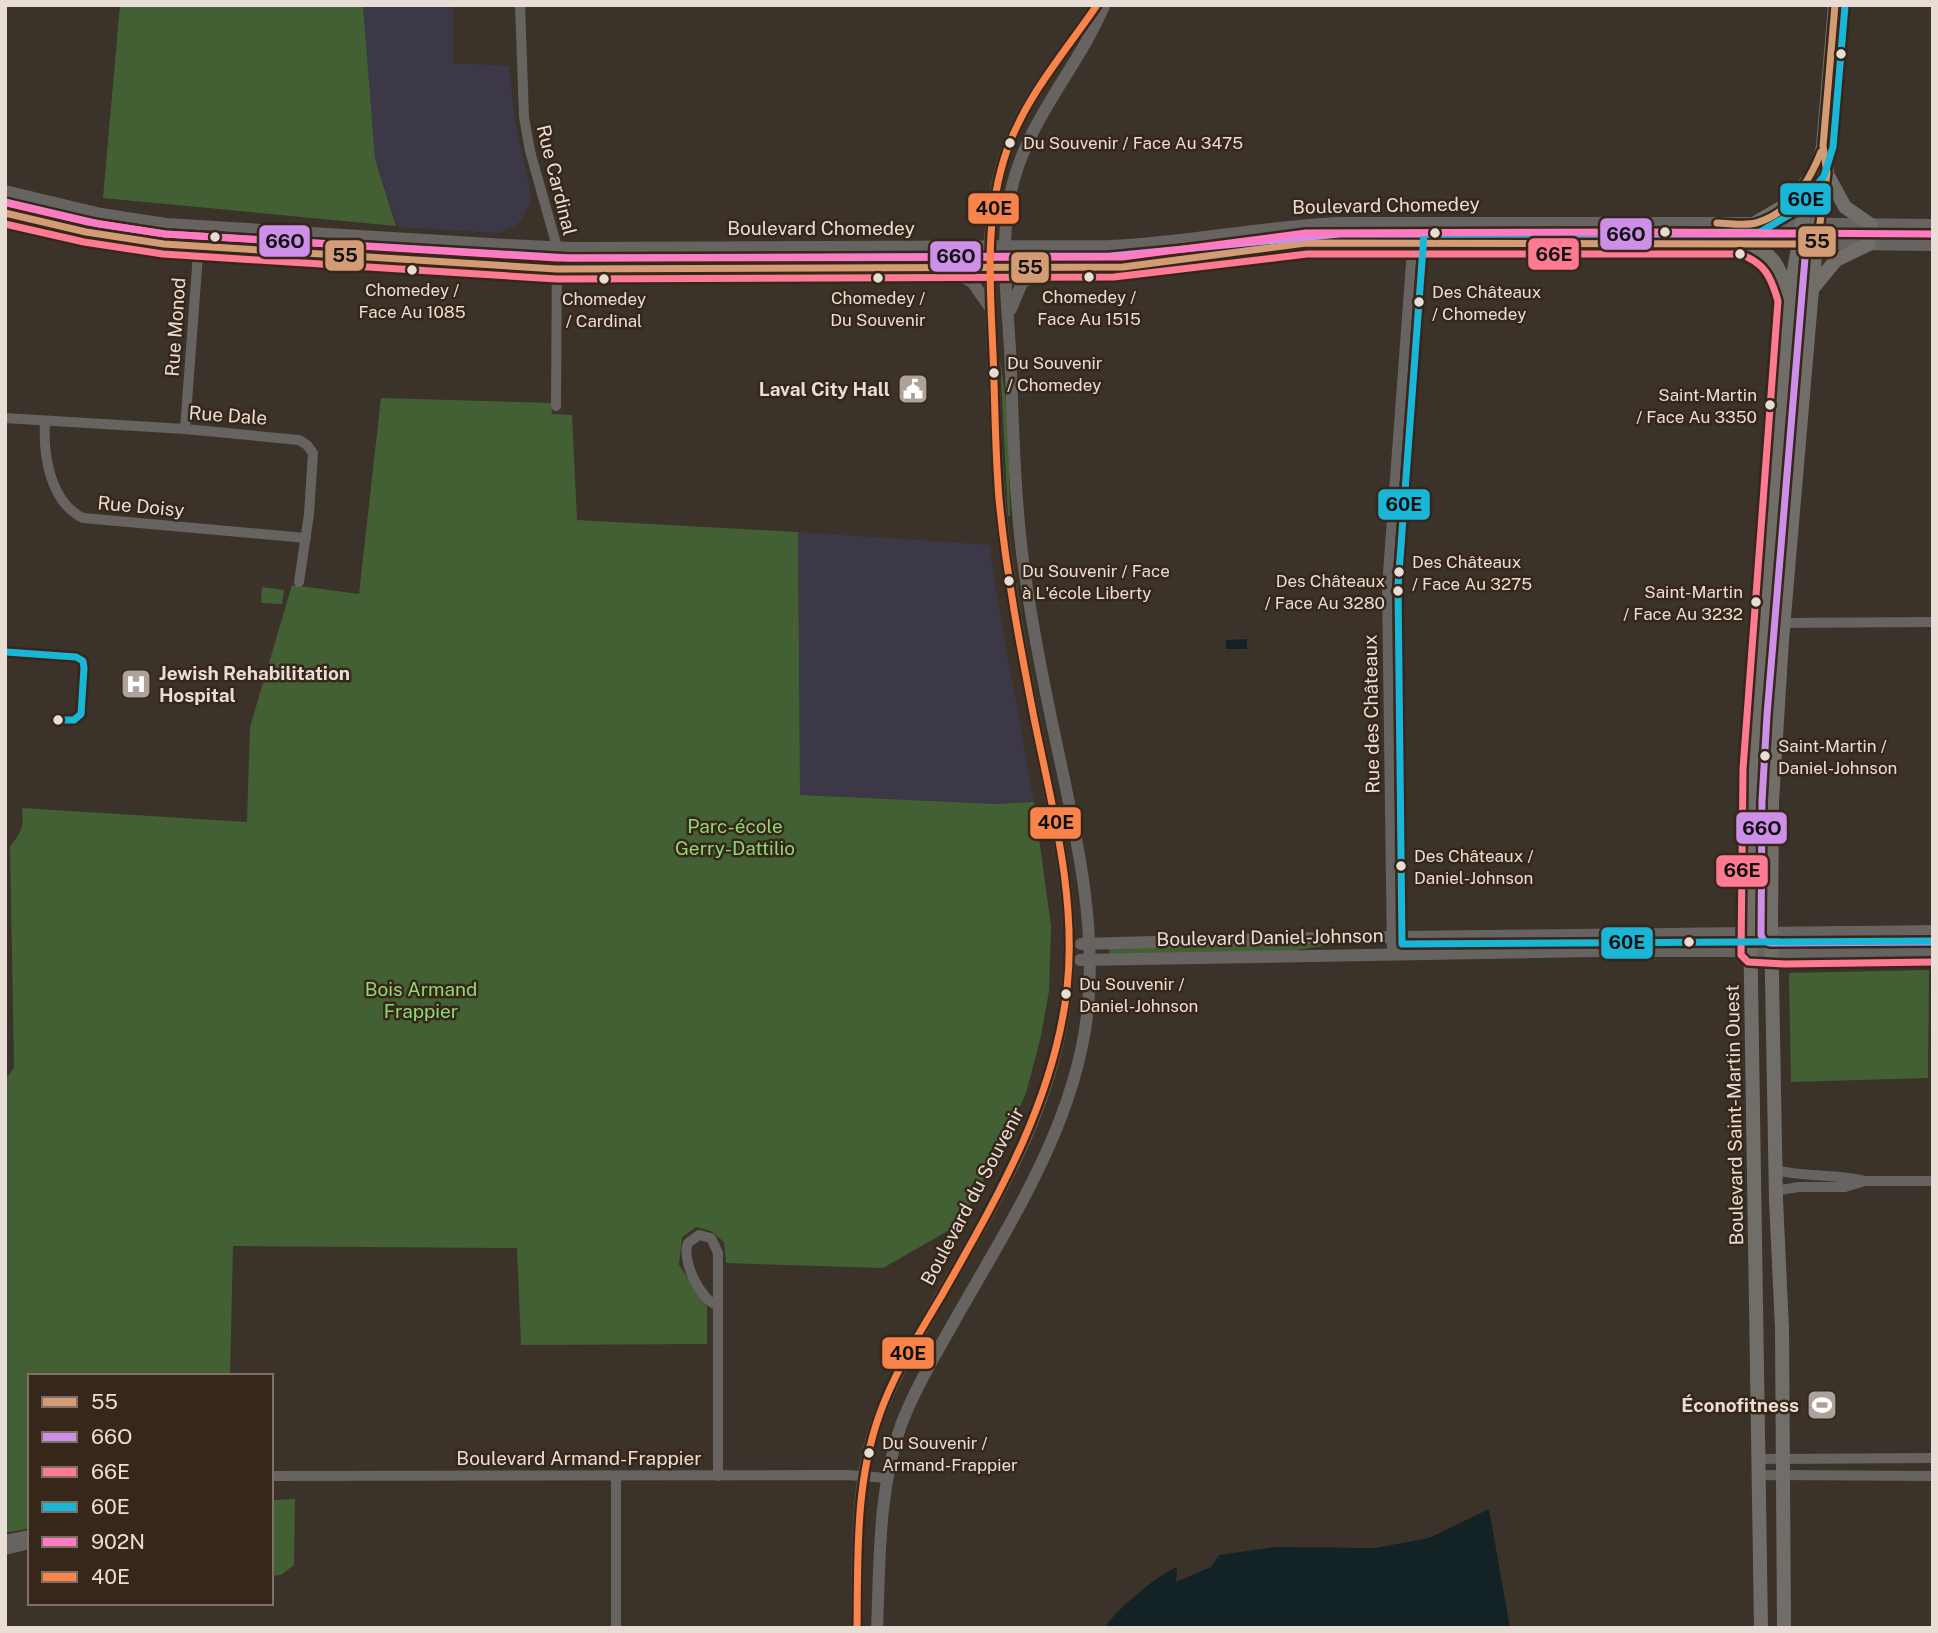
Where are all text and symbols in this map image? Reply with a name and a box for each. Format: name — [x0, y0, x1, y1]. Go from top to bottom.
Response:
unlabelled marker — [1834, 47, 1848, 61]
street label: Rue Cardinal — [533, 122, 581, 238]
place label: Du Souvenir / Face Au 3475 — [1023, 133, 1243, 153]
marker: Du Souvenir / Face Au 3475 — [1003, 136, 1017, 150]
line badge: 60E — [1779, 182, 1832, 216]
text: 60E — [1788, 188, 1824, 210]
line badge: 40E — [967, 192, 1020, 225]
street label: Boulevard Chomedey — [1292, 192, 1480, 218]
text: 40E — [976, 197, 1012, 219]
street label: Boulevard Chomedey — [727, 217, 915, 239]
line badge: 66O — [1599, 217, 1653, 251]
text: 66O — [1606, 223, 1646, 245]
line badge: 66O — [258, 224, 311, 258]
unlabelled marker — [1658, 225, 1672, 239]
line badge: 55 — [1797, 225, 1837, 258]
unlabelled marker — [1428, 226, 1442, 240]
unlabelled marker — [208, 230, 222, 244]
text: 66O — [265, 230, 305, 252]
text: 55 — [1804, 230, 1830, 252]
line badge: 66E — [1527, 237, 1580, 271]
line badge: 55 — [324, 239, 365, 272]
line badge: 66O — [929, 240, 982, 273]
text: 66E — [1535, 243, 1573, 265]
text: 55 — [332, 244, 358, 266]
text: 66O — [936, 245, 976, 267]
unlabelled marker — [1733, 247, 1747, 261]
line badge: 55 — [1010, 251, 1050, 284]
text: 55 — [1017, 256, 1043, 278]
marker: Chomedey / Face Au 1085 — [405, 263, 419, 277]
marker: Chomedey / Face Au 1515 — [1082, 270, 1096, 284]
marker: Chomedey / Du Souvenir — [871, 271, 885, 285]
marker: Chomedey / Cardinal — [597, 272, 611, 286]
street label: Rue Monod — [161, 277, 189, 377]
place label: Chomedey / Face Au 1085 — [358, 280, 466, 322]
place label: Des Châteaux / Chomedey — [1432, 282, 1542, 324]
place label: Chomedey / Face Au 1515 — [1037, 287, 1141, 329]
place label: Chomedey / Du Souvenir — [830, 288, 926, 330]
place label: Chomedey / Cardinal — [562, 289, 646, 331]
marker: Des Châteaux / Chomedey — [1412, 295, 1426, 309]
place label: Du Souvenir / Chomedey — [1007, 353, 1103, 395]
marker: Du Souvenir / Chomedey — [987, 366, 1001, 380]
public building icon: Laval City Hall — [896, 372, 930, 406]
place label: Laval City Hall — [759, 378, 890, 400]
place label: Saint-Martin / Face Au 3350 — [1636, 385, 1757, 427]
marker: Saint-Martin / Face Au 3350 — [1763, 398, 1777, 412]
street label: Rue Dale — [188, 401, 268, 429]
line badge: 60E — [1377, 488, 1431, 521]
street label: Rue Doisy — [97, 491, 185, 521]
text: 60E — [1386, 493, 1422, 515]
place label: Des Châteaux / Face Au 3275 — [1412, 552, 1532, 594]
place label: Du Souvenir / Face à L'école Liberty — [1022, 561, 1170, 603]
marker: Des Châteaux / Face Au 3275 — [1392, 565, 1406, 579]
place label: Des Châteaux / Face Au 3280 — [1265, 571, 1385, 613]
marker: Du Souvenir / Face à L'école Liberty — [1002, 574, 1016, 588]
place label: Saint-Martin / Face Au 3232 — [1623, 582, 1743, 624]
marker: Des Châteaux / Face Au 3280 — [1391, 584, 1405, 598]
marker: Saint-Martin / Face Au 3232 — [1749, 595, 1763, 609]
street label: Rue des Châteaux — [1359, 634, 1383, 794]
place label: Jewish Rehabilitation Hospital — [159, 662, 350, 706]
hospital icon: Jewish Rehabilitation Hospital — [119, 667, 153, 701]
unlabelled marker — [51, 713, 65, 727]
place label: Saint-Martin / Daniel-Johnson — [1778, 736, 1897, 778]
marker: Saint-Martin / Daniel-Johnson — [1758, 749, 1772, 763]
line badge: 40E — [1029, 806, 1082, 840]
text: 40E — [1038, 811, 1074, 833]
line badge: 66O — [1735, 811, 1788, 845]
park label: Parc-école Gerry-Dattilio — [675, 815, 795, 859]
text: 66O — [1742, 817, 1782, 839]
place label: Des Châteaux / Daniel-Johnson — [1414, 846, 1533, 888]
line badge: 66E — [1715, 854, 1769, 888]
marker: Des Châteaux / Daniel-Johnson — [1394, 859, 1408, 873]
text: 66E — [1723, 859, 1761, 881]
street label: Boulevard Daniel-Johnson — [1156, 924, 1384, 950]
line badge: 60E — [1600, 926, 1654, 960]
text: 60E — [1609, 931, 1645, 953]
unlabelled marker — [1682, 935, 1696, 949]
place label: Du Souvenir / Daniel-Johnson — [1079, 974, 1198, 1016]
park label: Bois Armand Frappier — [365, 978, 477, 1022]
street label: Boulevard Saint-Martin Ouest — [1721, 984, 1747, 1246]
marker: Du Souvenir / Daniel-Johnson — [1059, 987, 1073, 1001]
street label: Boulevard du Souvenir — [916, 1103, 1028, 1289]
line badge: 40E — [881, 1336, 935, 1370]
text: 40E — [890, 1342, 926, 1364]
legend — [28, 1374, 273, 1605]
sports icon: Éconofitness — [1805, 1388, 1839, 1422]
text: 55 — [91, 1389, 118, 1414]
place label: Éconofitness — [1681, 1394, 1799, 1416]
text: 66O — [91, 1424, 132, 1449]
place label: Du Souvenir / Armand-Frappier — [882, 1433, 1018, 1475]
marker: Du Souvenir / Armand-Frappier — [862, 1446, 876, 1460]
street label: Boulevard Armand-Frappier — [456, 1447, 702, 1469]
text: 66E — [91, 1459, 130, 1484]
text: 60E — [91, 1494, 130, 1519]
text: 902N — [91, 1529, 145, 1554]
text: 40E — [91, 1564, 130, 1589]

